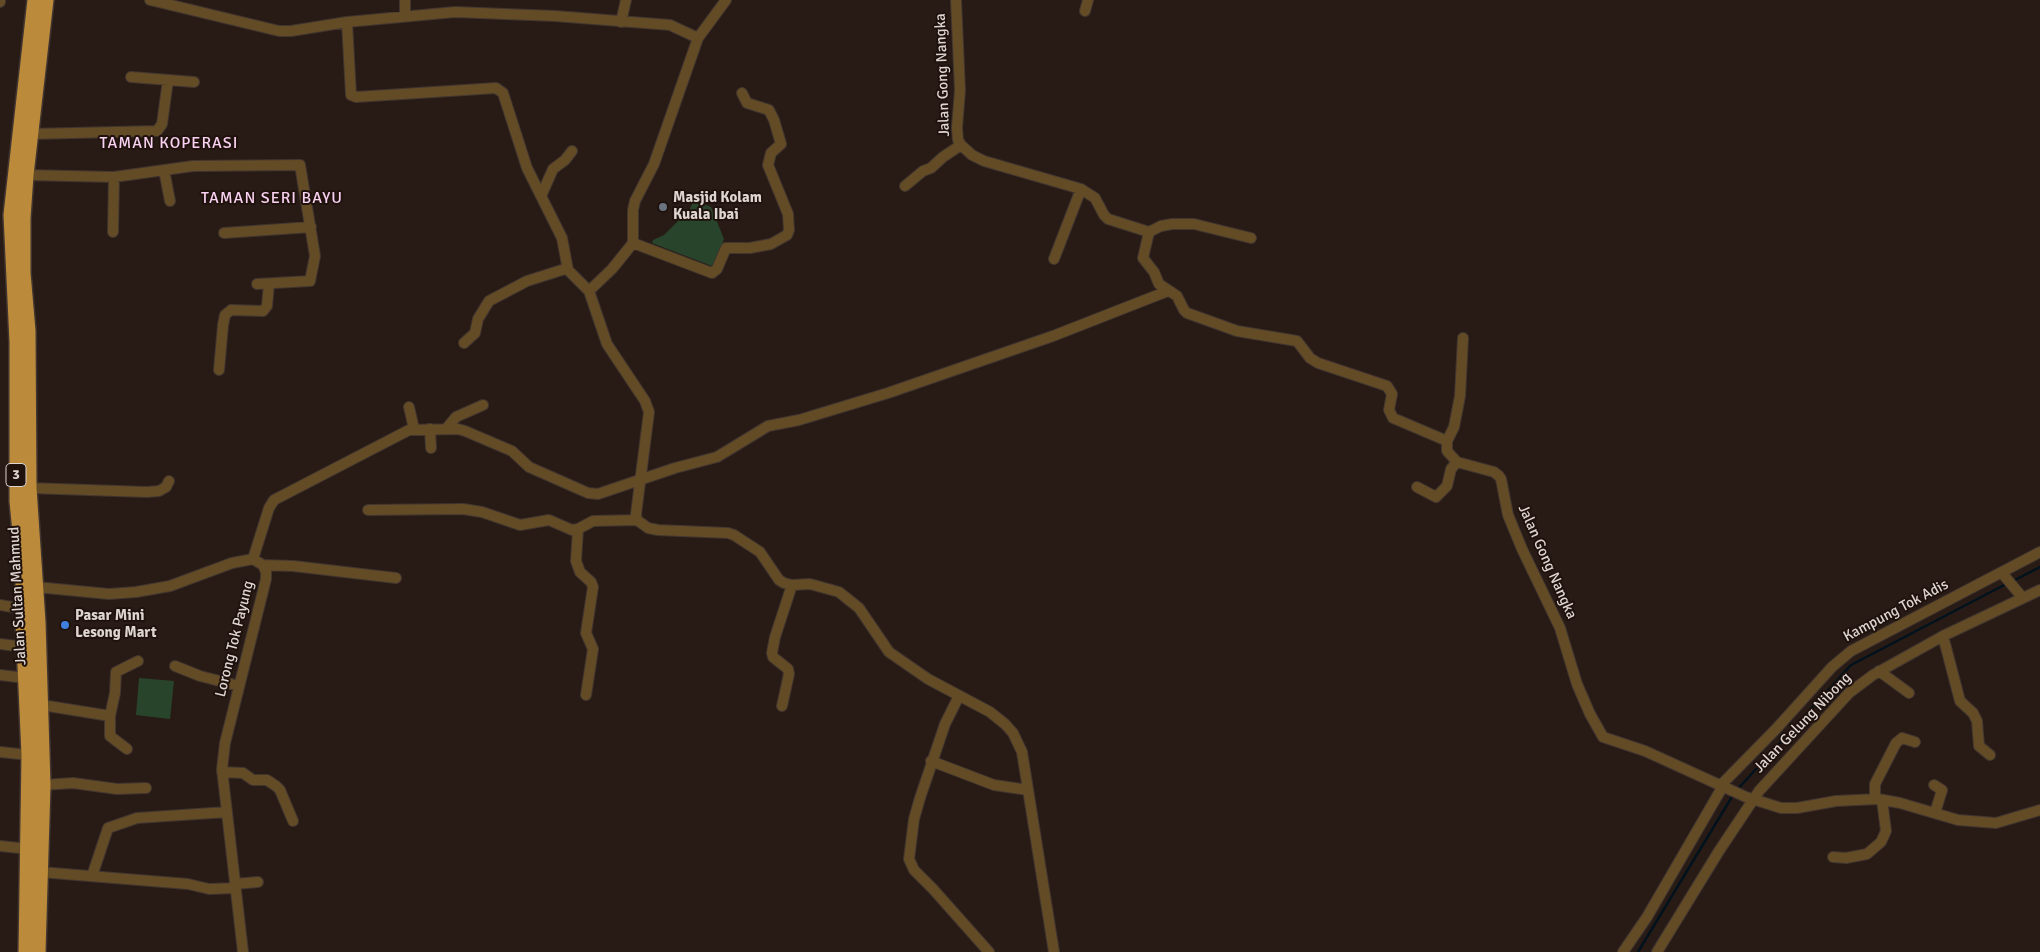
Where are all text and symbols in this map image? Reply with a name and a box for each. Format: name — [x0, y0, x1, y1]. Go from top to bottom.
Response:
street label: Jalan Gong Nangka — [932, 13, 954, 137]
district label: TAMAN KOPERASI — [98, 134, 240, 154]
district label: TAMAN SERI BAYU — [199, 189, 345, 209]
place label: Masjid Kolam Kuala Ibai — [673, 189, 762, 224]
marker: Masjid Kolam Kuala Ibai — [657, 201, 669, 213]
road number: 3 — [6, 464, 26, 486]
street label: Jalan Gong Nangka — [1514, 502, 1580, 622]
street label: Jalan Sultan Mahmud — [5, 526, 31, 666]
street label: Kampung Tok Adis — [1840, 576, 1952, 646]
street label: Lorong Tok Payung — [212, 579, 258, 699]
place label: Pasar Mini Lesong Mart — [75, 607, 157, 642]
marker: Pasar Mini Lesong Mart — [59, 619, 71, 631]
street label: Jalan Gelung Nibong — [1750, 669, 1856, 777]

